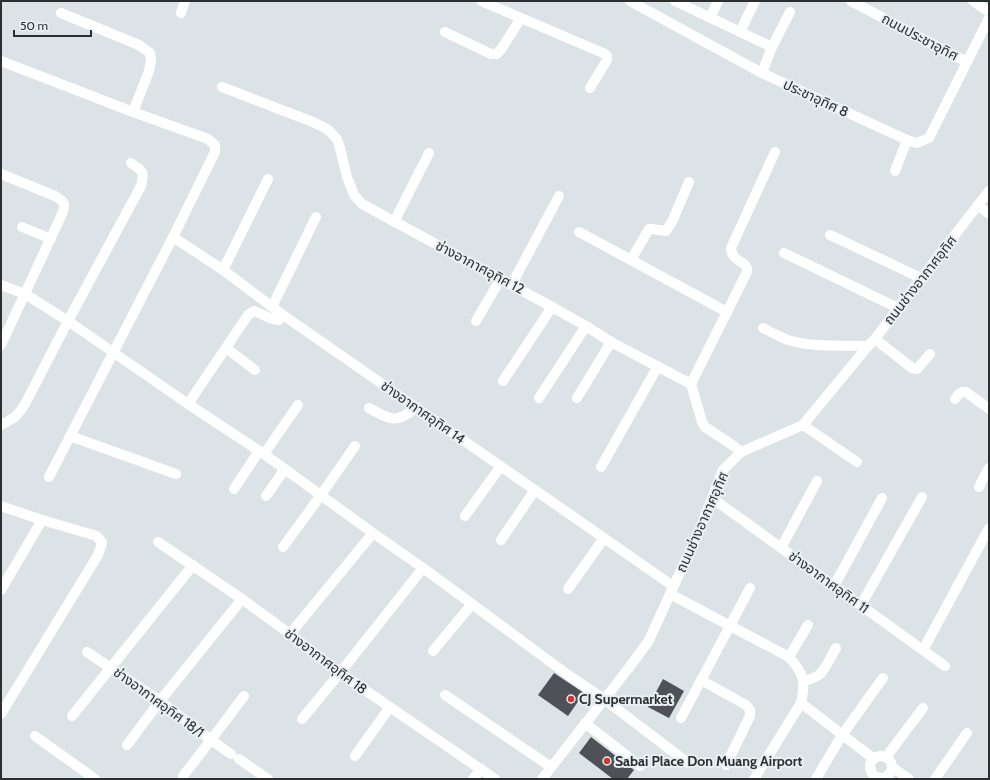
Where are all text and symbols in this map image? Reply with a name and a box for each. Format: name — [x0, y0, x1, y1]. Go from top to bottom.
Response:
street label: ถนนประชาอุทิศ — [879, 9, 962, 65]
scale bar — [14, 12, 91, 38]
text: 50 m — [20, 18, 48, 33]
street label: ประชาอุทิศ 8 — [780, 75, 852, 121]
street label: ถนนช่างอากาศอุทิศ — [880, 232, 961, 328]
street label: ช่างอากาศอุทิศ 12 — [433, 236, 527, 298]
street label: ช่างอากาศอุทิศ 14 — [377, 376, 469, 448]
street label: ถนนช่างอากาศอุทิศ — [672, 469, 732, 575]
street label: ช่างอากาศอุทิศ 11 — [785, 547, 873, 617]
street label: ช่างอากาศอุทิศ 18 — [281, 624, 371, 698]
street label: ช่างอากาศอุทิศ 18/1 — [110, 663, 208, 741]
place label: CJ Supermarket — [579, 690, 673, 708]
marker: CJ Supermarket — [566, 694, 576, 704]
place label: Sabai Place Don Muang Airport — [615, 752, 802, 770]
marker: Sabai Place Don Muang Airport — [602, 756, 612, 766]

